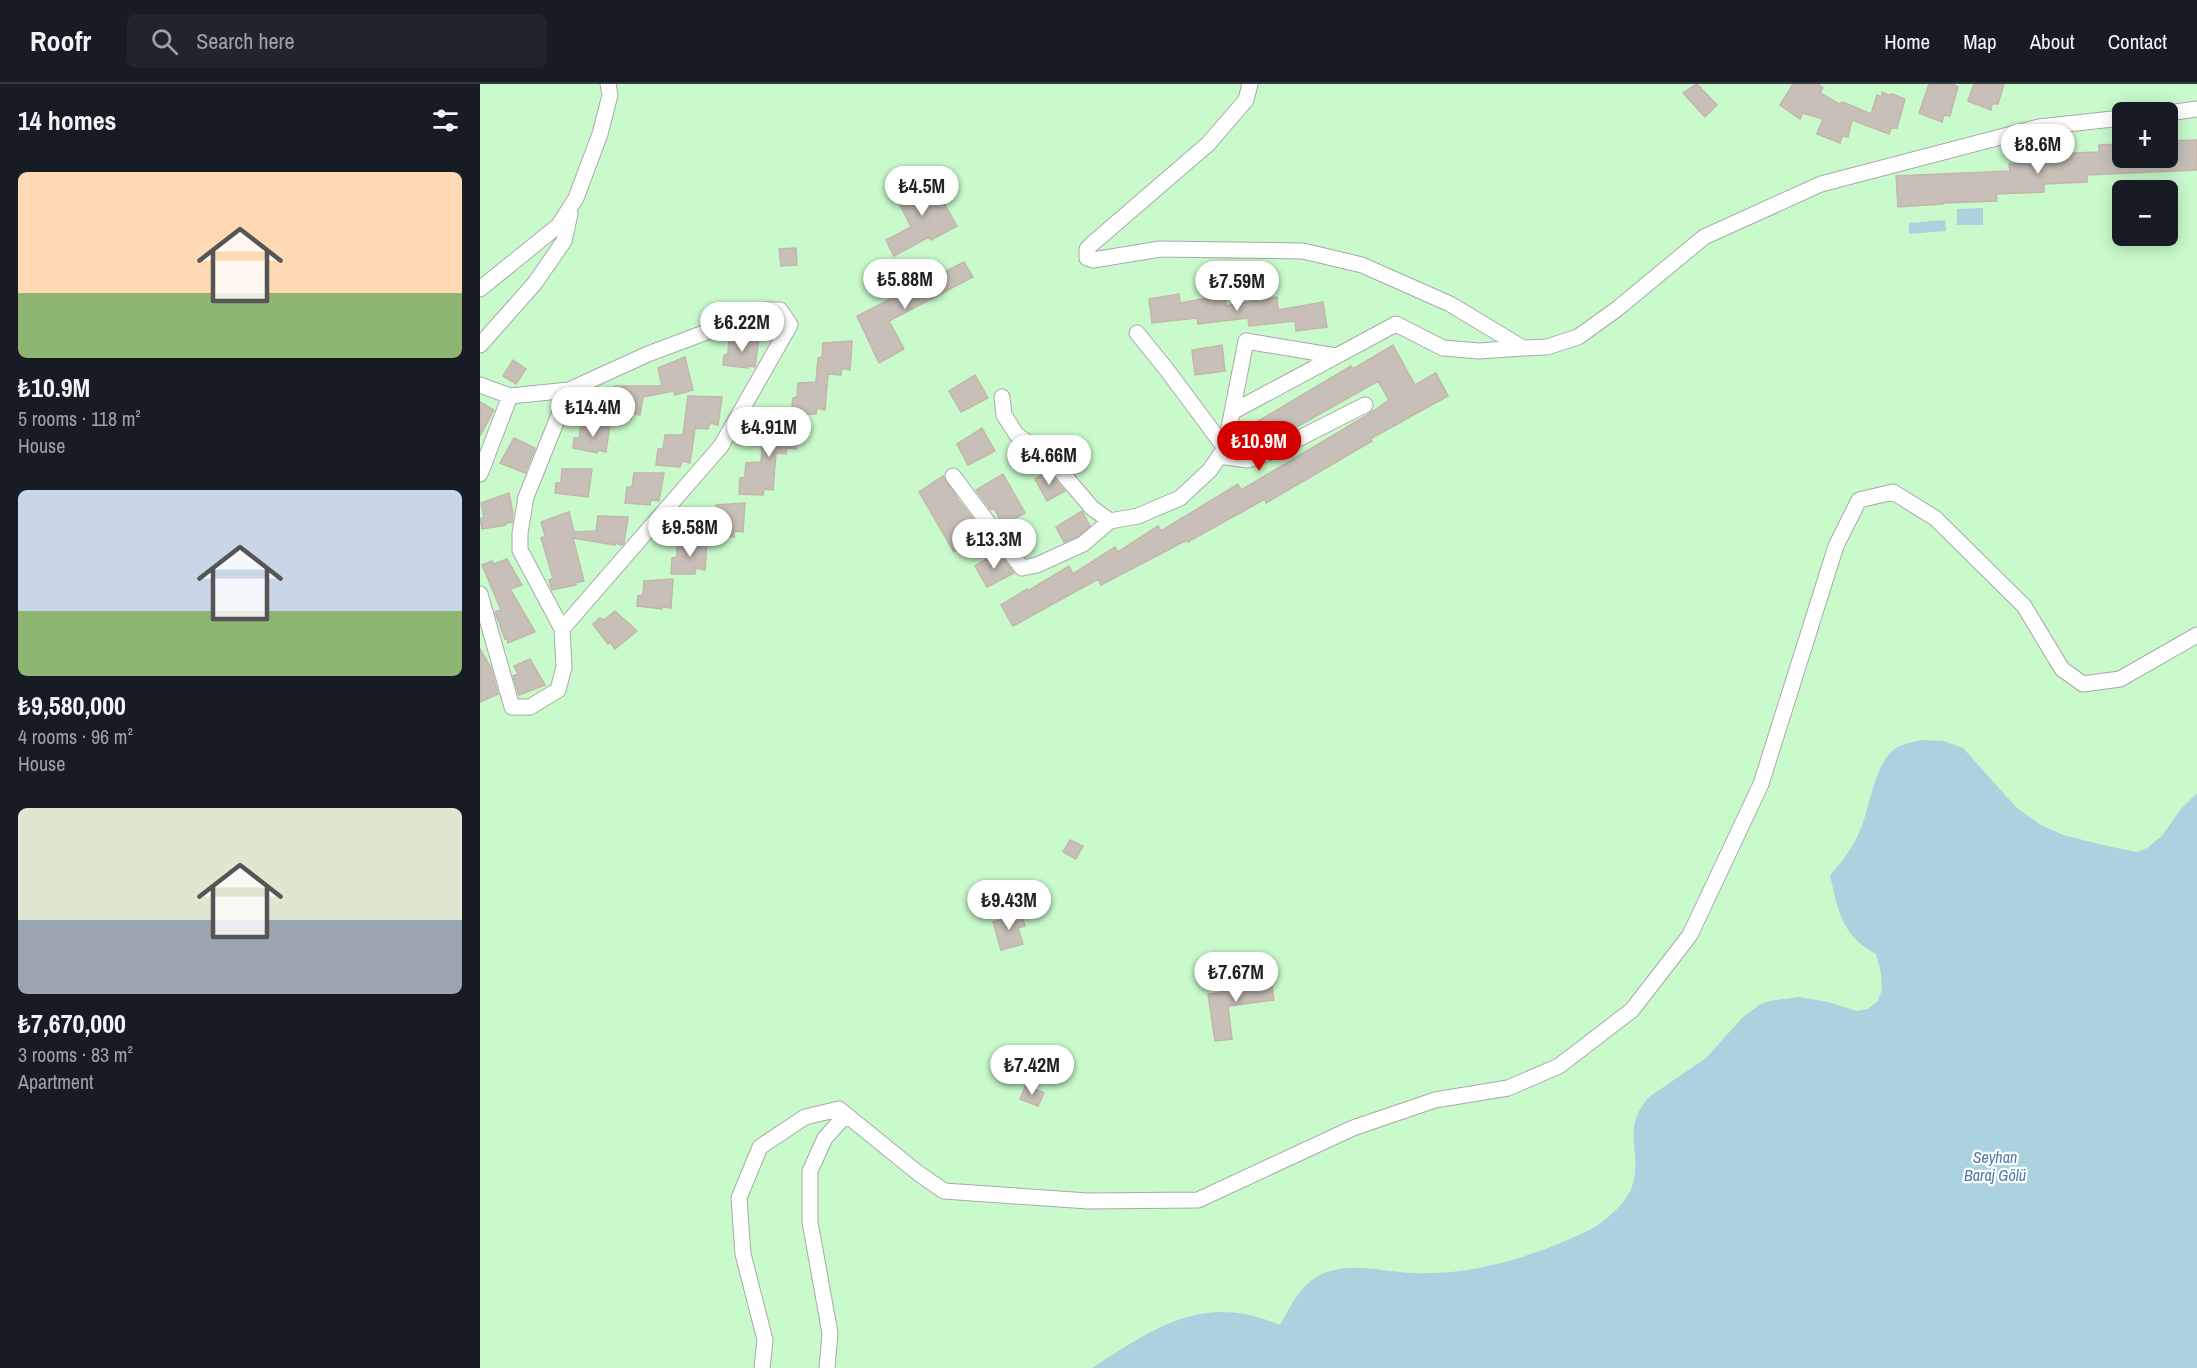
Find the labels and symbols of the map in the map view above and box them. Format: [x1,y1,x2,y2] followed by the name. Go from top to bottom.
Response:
[1996,124,2080,175] pin: ₺8.6M
[880,166,964,217] pin: ₺4.5M
[856,259,954,310] pin: ₺5.88M
[1188,261,1286,312] pin: ₺7.59M
[693,302,791,353] pin: ₺6.22M
[544,387,642,438] pin: ₺14.4M
[720,407,818,458] pin: ₺4.91M
[1210,421,1308,472] pin: ₺10.9M
[1000,435,1098,486] pin: ₺4.66M
[641,507,739,558] pin: ₺9.58M
[945,519,1043,570] pin: ₺13.3M
[960,880,1058,931] pin: ₺9.43M
[1187,952,1285,1003] pin: ₺7.67M
[983,1045,1081,1096] pin: ₺7.42M
[1964,1146,2026,1186] water label: Seyhan Baraj Gölü

